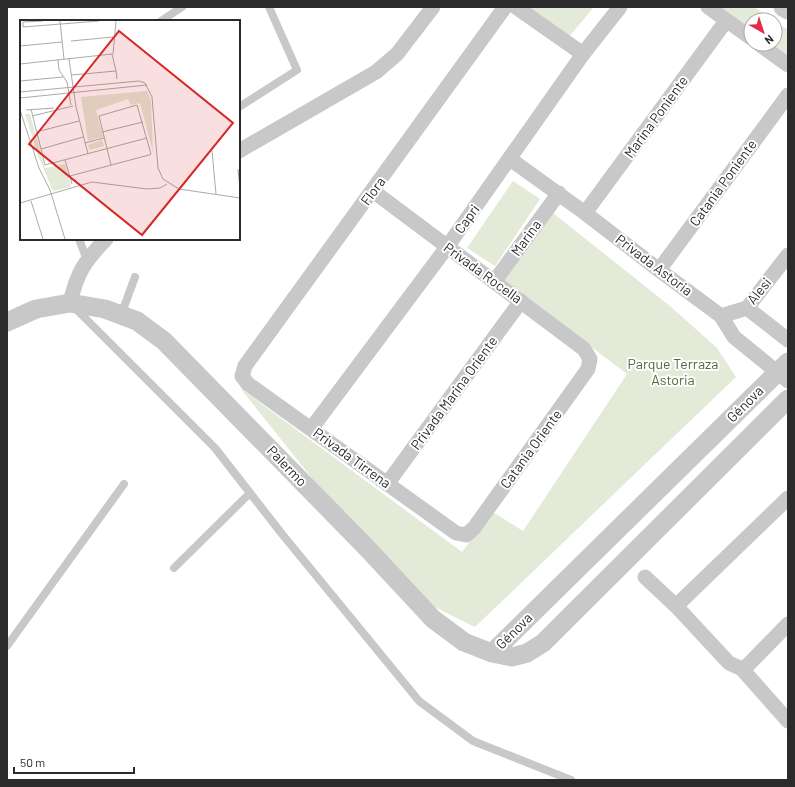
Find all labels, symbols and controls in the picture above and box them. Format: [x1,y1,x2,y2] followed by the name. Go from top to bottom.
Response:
[743,12,783,52] north arrow
[20,20,240,240] inset map
[763,33,777,48] text: N
[620,72,691,161] street label: Marina Poniente
[685,136,760,229] street label: Catania Poniente
[357,173,389,208] street label: Flora
[450,201,483,237] street label: Capri
[507,216,544,259] street label: Marina
[613,230,696,299] street label: Privada Astoria
[441,238,526,307] street label: Privada Rocella
[743,274,774,307] street label: Alesi
[407,333,501,453] street label: Privada Marina Oriente
[628,355,718,388] park label: Parque Terraza Astoria
[723,382,766,425] street label: Génova
[496,406,565,492] street label: Catania Oriente
[310,424,394,491] street label: Privada Tirrena
[264,442,311,490] street label: Palermo
[492,609,535,652] street label: Génova
[14,749,134,775] scale bar
[20,755,45,769] text: 50 m

